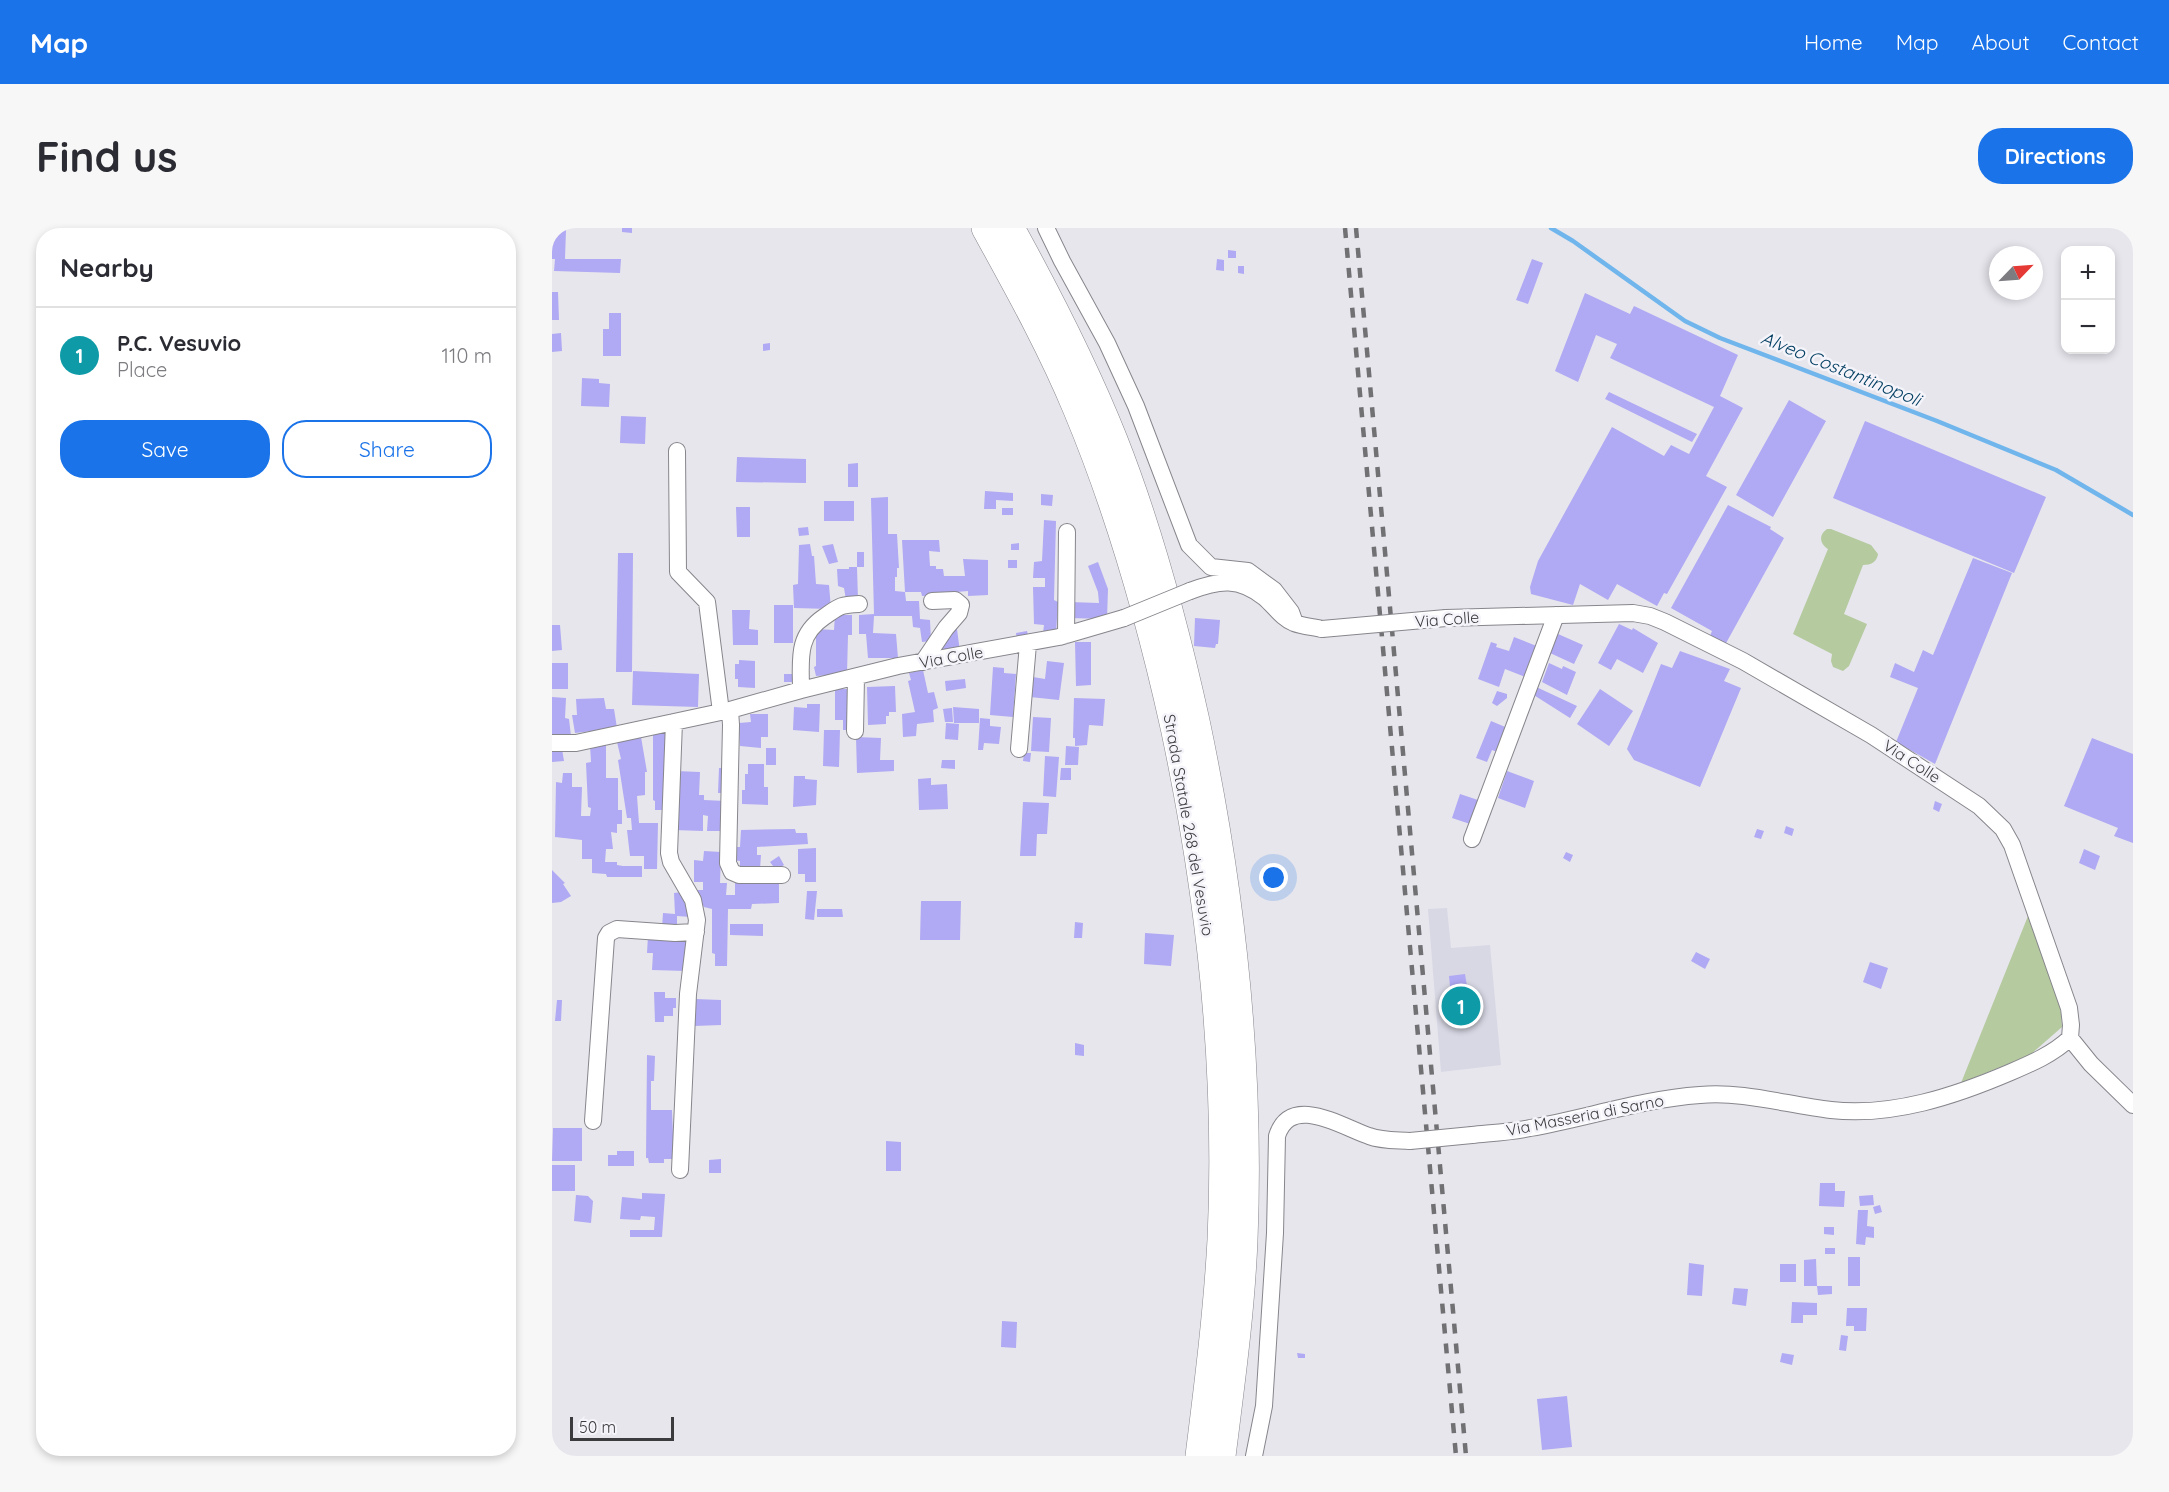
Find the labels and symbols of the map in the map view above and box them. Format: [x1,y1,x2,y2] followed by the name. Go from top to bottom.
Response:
[1989,246,2043,300] north arrow
[1758,326,1926,412] water label: Alveo Costantinopoli
[1414,607,1480,631] street label: Via Colle
[918,642,984,672] street label: Via Colle
[1160,713,1218,937] street label: Strada Statale 268 del Vesuvio
[1880,735,1944,787] street label: Via Colle
[1259,863,1288,892] your location
[1442,984,1480,1028] pin: 1
[1505,1090,1665,1140] street label: Via Masseria di Sarno
[570,1414,674,1442] scale bar

